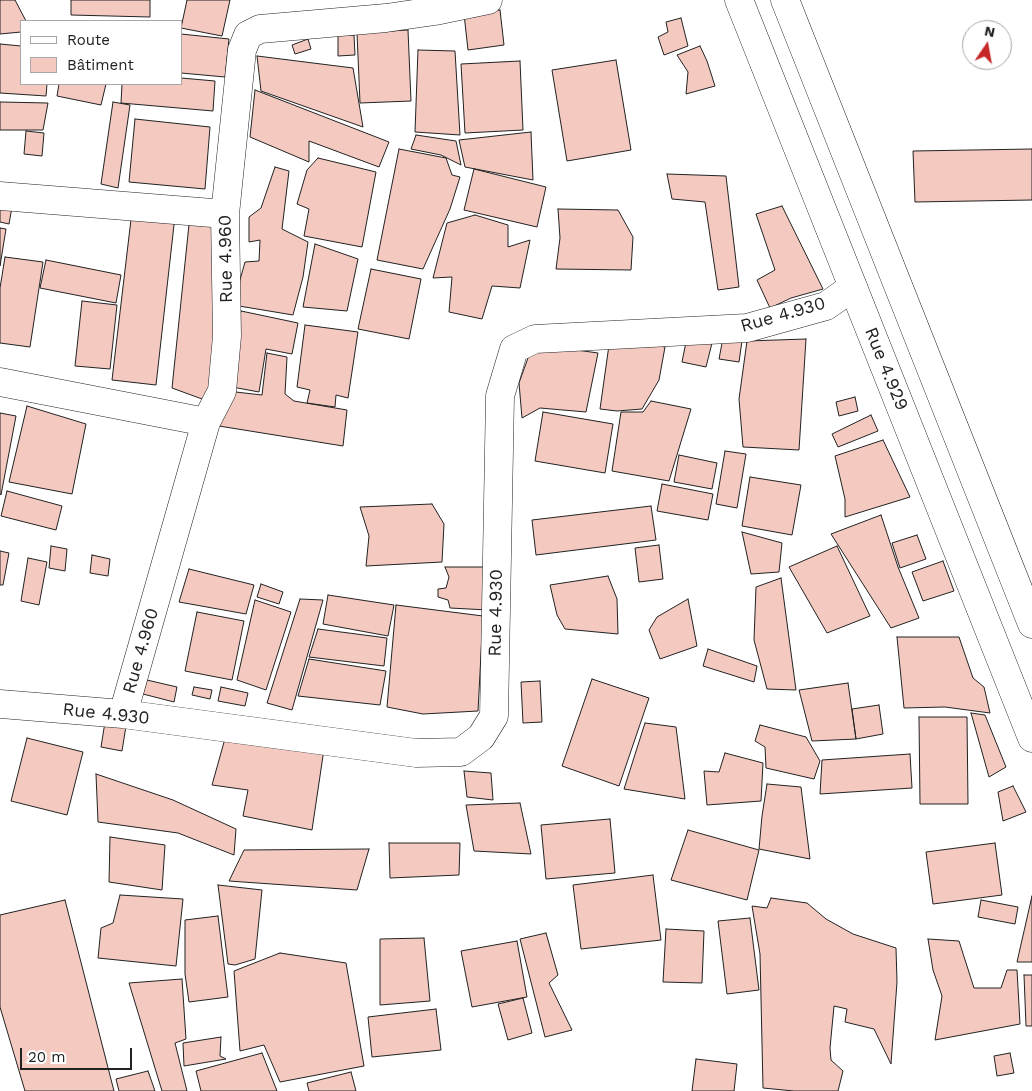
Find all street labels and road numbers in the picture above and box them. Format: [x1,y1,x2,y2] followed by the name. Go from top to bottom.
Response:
[214,215,238,303] street label: Rue 4.960
[738,293,828,337] street label: Rue 4.930
[860,324,912,414] street label: Rue 4.929
[484,569,508,657] street label: Rue 4.930
[118,606,164,696] street label: Rue 4.960
[61,699,151,729] street label: Rue 4.930

